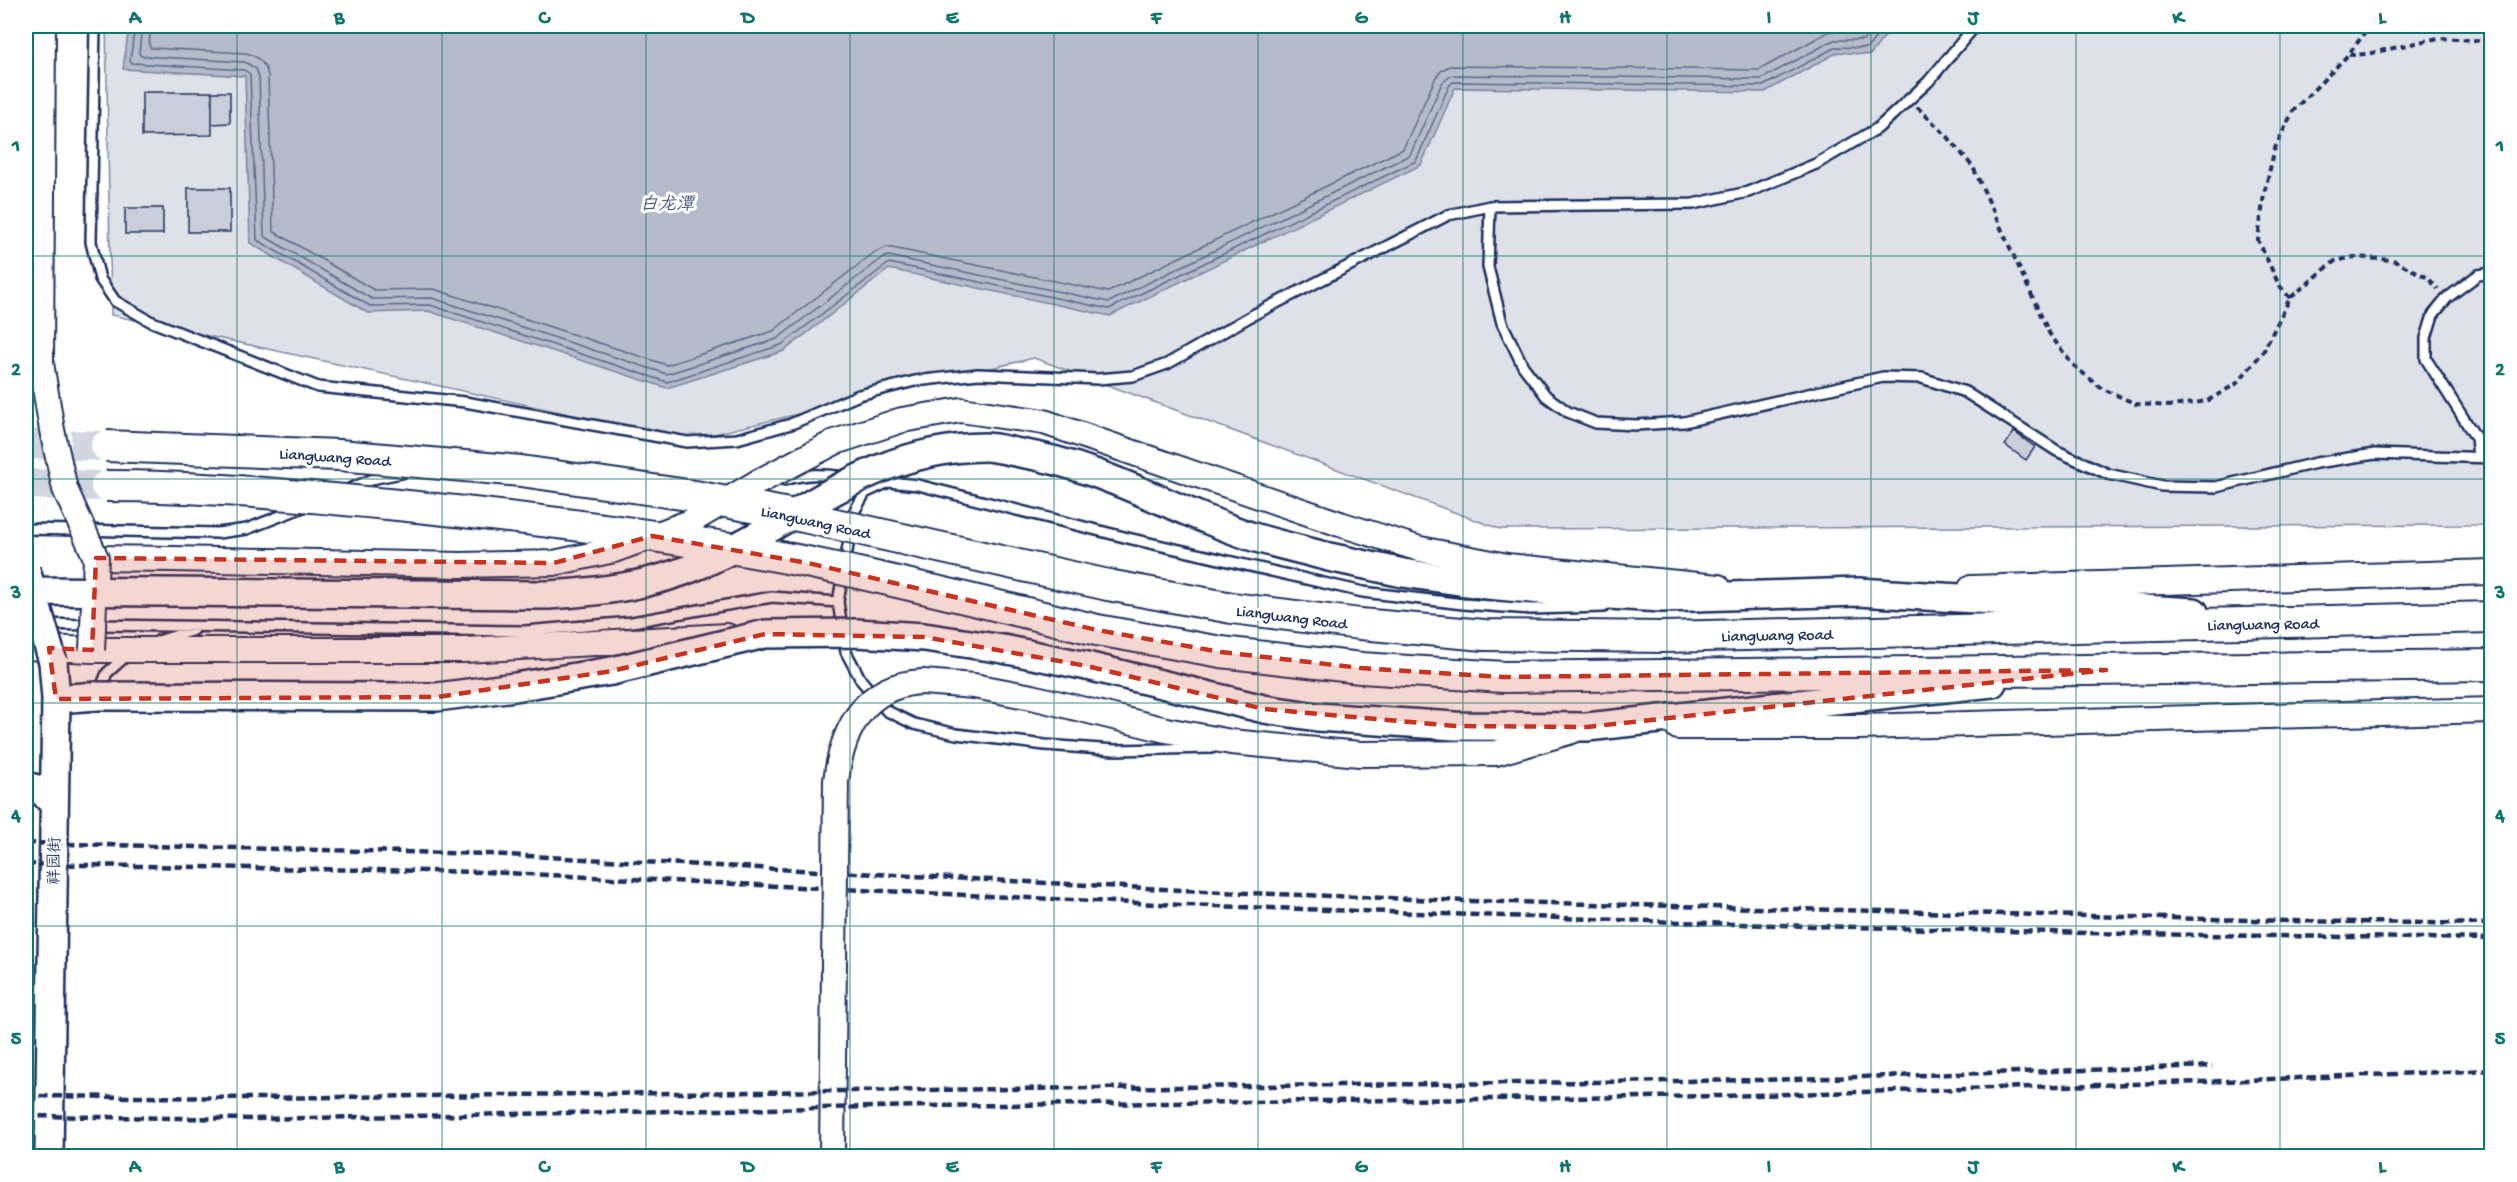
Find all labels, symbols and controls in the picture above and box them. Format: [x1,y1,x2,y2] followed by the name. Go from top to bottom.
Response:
[128,8,143,31] text: A
[333,8,345,31] text: B
[538,8,552,31] text: C
[739,8,755,31] text: D
[946,8,960,31] text: E
[1150,8,1163,31] text: F
[1355,8,1369,31] text: G
[1559,8,1571,31] text: H
[1767,8,1772,31] text: I
[1967,8,1980,31] text: J
[2171,8,2186,31] text: K
[2378,8,2387,31] text: L
[11,136,20,159] text: 1
[2495,136,2504,159] text: 1
[640,194,696,216] water label: 白龙潭
[11,360,21,383] text: 2
[2495,360,2505,383] text: 2
[278,446,393,473] street label: Liangwang Road
[759,504,873,546] street label: Liangwang Road
[10,583,21,606] text: 3
[2494,583,2505,606] text: 3
[1235,603,1350,636] street label: Liangwang Road
[2207,616,2321,637] street label: Liangwang Road
[1721,627,1835,648] street label: Liangwang Road
[10,806,21,829] text: 4
[2494,806,2505,829] text: 4
[46,837,66,885] street label: 祥园街
[11,1029,22,1052] text: 5
[2495,1029,2506,1052] text: 5
[128,1157,143,1180] text: A
[333,1157,345,1180] text: B
[538,1157,552,1180] text: C
[739,1157,755,1180] text: D
[946,1157,960,1180] text: E
[1150,1157,1163,1180] text: F
[1355,1157,1369,1180] text: G
[1559,1157,1571,1180] text: H
[1767,1157,1772,1180] text: I
[1967,1157,1980,1180] text: J
[2171,1157,2186,1180] text: K
[2378,1157,2387,1180] text: L

